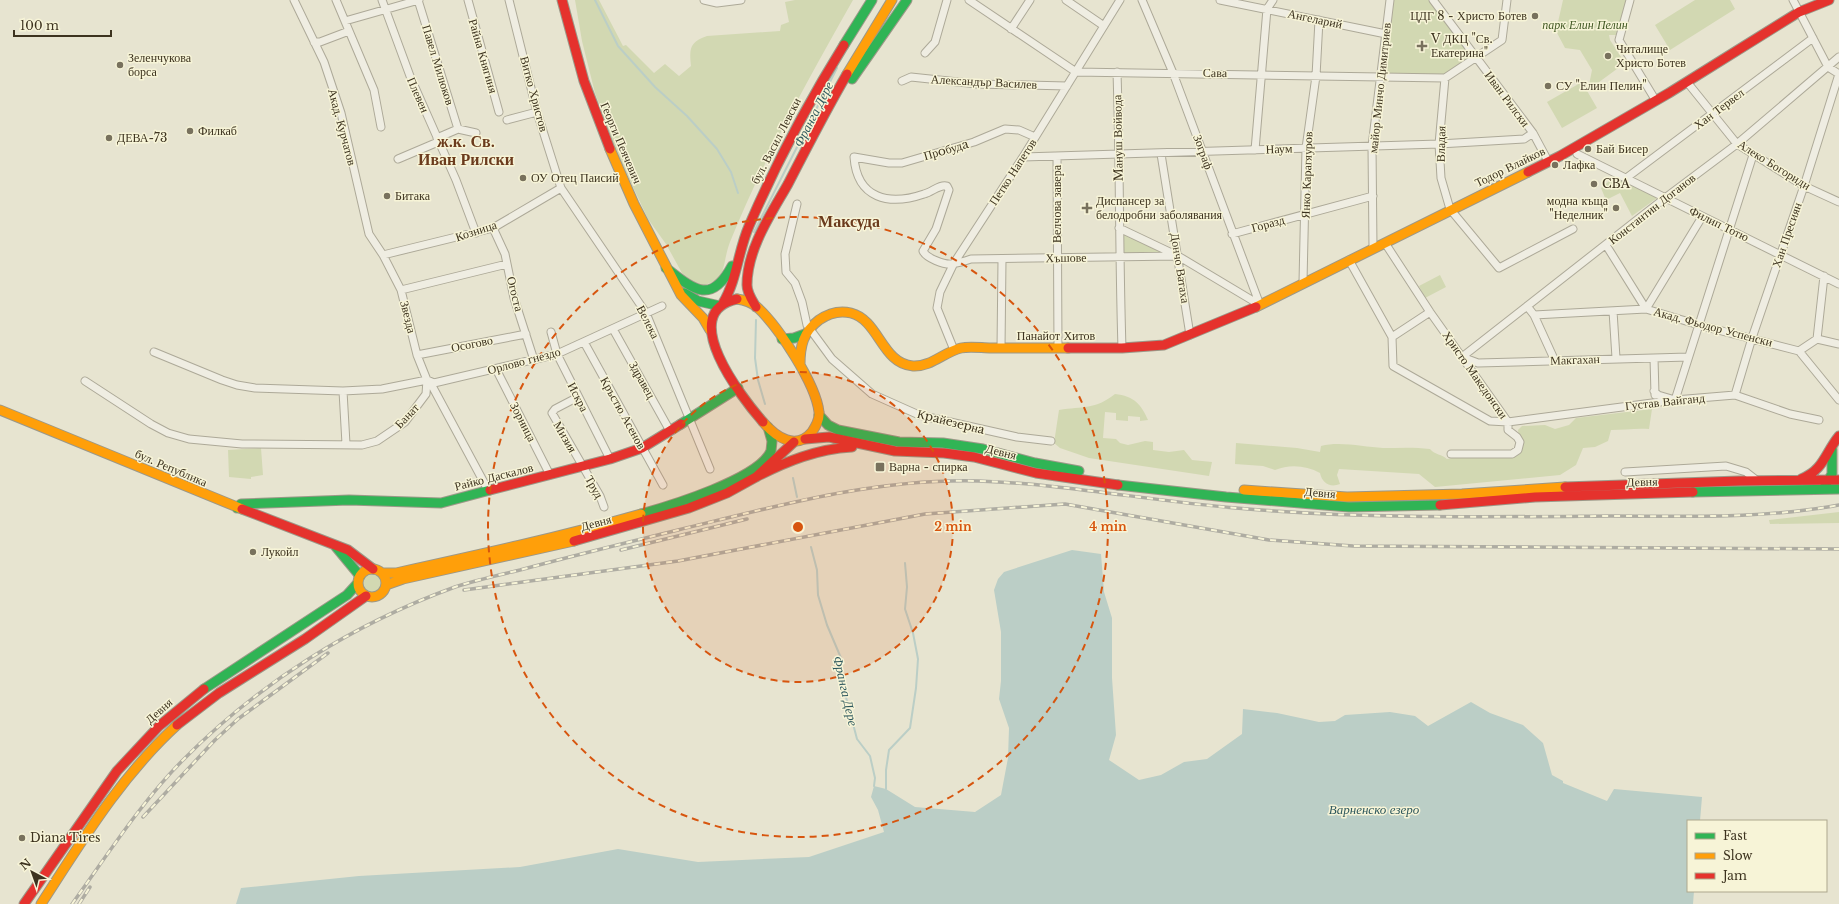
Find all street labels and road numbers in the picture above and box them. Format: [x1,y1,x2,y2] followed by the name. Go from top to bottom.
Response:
[1286,5,1344,32] street label: Ангеларий
[466,17,501,95] street label: Райна Княгиня
[1365,22,1394,154] street label: майор Минчо Димитриев
[419,23,458,107] street label: Павел Милюков
[517,54,552,134] street label: Витко Христов
[1203,65,1228,80] street label: Сава
[1482,68,1534,130] street label: Иван Рилски
[930,71,1038,92] street label: Александър Василев
[404,75,433,115] street label: Плевен
[1691,85,1747,132] street label: Хан Тервел
[325,87,360,167] street label: Акад. Курчатов
[1109,94,1126,181] street label: Mануш Войвода
[747,95,804,186] street label: бул. Васил Левски
[598,100,645,186] street label: Георги Пеячевич
[1433,125,1448,162] street label: Владая
[1297,131,1316,219] street label: Янко Карагяуров
[1190,132,1217,172] street label: Зограф
[986,135,1040,208] street label: Петко Напетов
[922,136,970,163] street label: Прoбудa
[1735,136,1814,193] street label: Алеко Богориди
[1265,141,1293,156] street label: Наум
[1472,143,1548,190] street label: Тодор Влайков
[1049,164,1064,243] street label: Велчова завера
[1605,170,1698,247] street label: Константин Доганов
[1768,200,1805,269] street label: Хан Пресиян
[1687,203,1752,244] street label: Филип Тотю
[1250,212,1286,235] street label: Горазд
[453,217,499,244] street label: Козница
[1168,232,1194,305] street label: Дончо Ватаха
[1045,250,1087,265] street label: Хъшове
[504,275,527,314] street label: Огоста
[397,299,420,335] street label: Звезда
[634,302,664,342] street label: Велека
[1652,303,1775,350] street label: Акад. Фьодор Успенски
[1017,328,1096,343] street label: Панайот Хитов
[1440,328,1512,422] street label: Христо Македонски
[450,332,494,355] street label: Осогово
[486,344,562,377] street label: Орлово гнездо
[1550,351,1601,368] street label: Макгахан
[626,358,659,402] street label: Здравец
[597,374,650,452] street label: Кръстю Асенов
[565,379,593,415] street label: Искра
[1624,390,1706,413] street label: Густав Вайганд
[391,399,422,431] street label: Банат
[507,399,540,445] street label: Зорница
[916,406,987,437] street label: Кpaйeзepнa
[550,418,581,456] street label: Мизия
[984,440,1019,463] street label: Девня
[133,446,210,490] street label: бул. Република
[453,459,535,494] street label: Райко Даскалов
[582,473,607,501] street label: Труд
[1626,473,1658,490] street label: Девня
[1304,484,1337,501] street label: Девня
[579,511,613,534] street label: Девня
[142,694,176,727] street label: Девня

